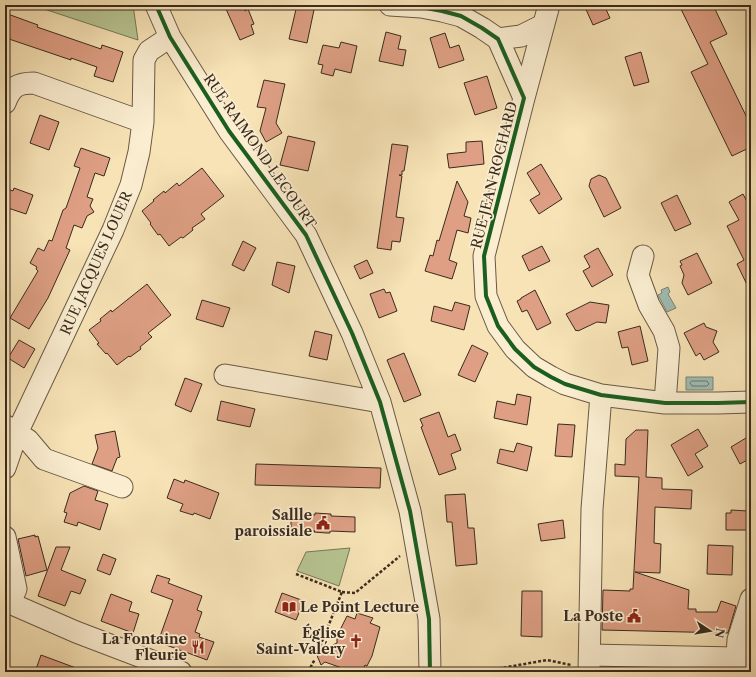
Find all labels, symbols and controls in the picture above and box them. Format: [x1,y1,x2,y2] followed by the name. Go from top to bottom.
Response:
[200,70,321,232] street label: RUE RAIMOND LECOURT
[467,99,521,251] street label: RUE JEAN ROCHARD
[56,188,136,338] street label: RUE JACQUES LOUER
[235,506,312,540] place label: Sallle paroissiale
[315,515,331,531] public building icon: Sallle paroissiale
[300,598,419,616] place label: Le Point Lecture
[281,599,297,615] library icon: Le Point Lecture
[563,607,623,625] place label: La Poste
[626,608,642,624] public building icon: La Poste
[690,611,730,651] north arrow
[256,623,345,658] place label: Église Saint-Valéry
[712,627,728,640] text: N
[102,630,187,664] place label: La Fontaine Fleurie
[348,633,364,649] church icon: Église Saint-Valéry
[190,639,206,655] restaurant icon: La Fontaine Fleurie

